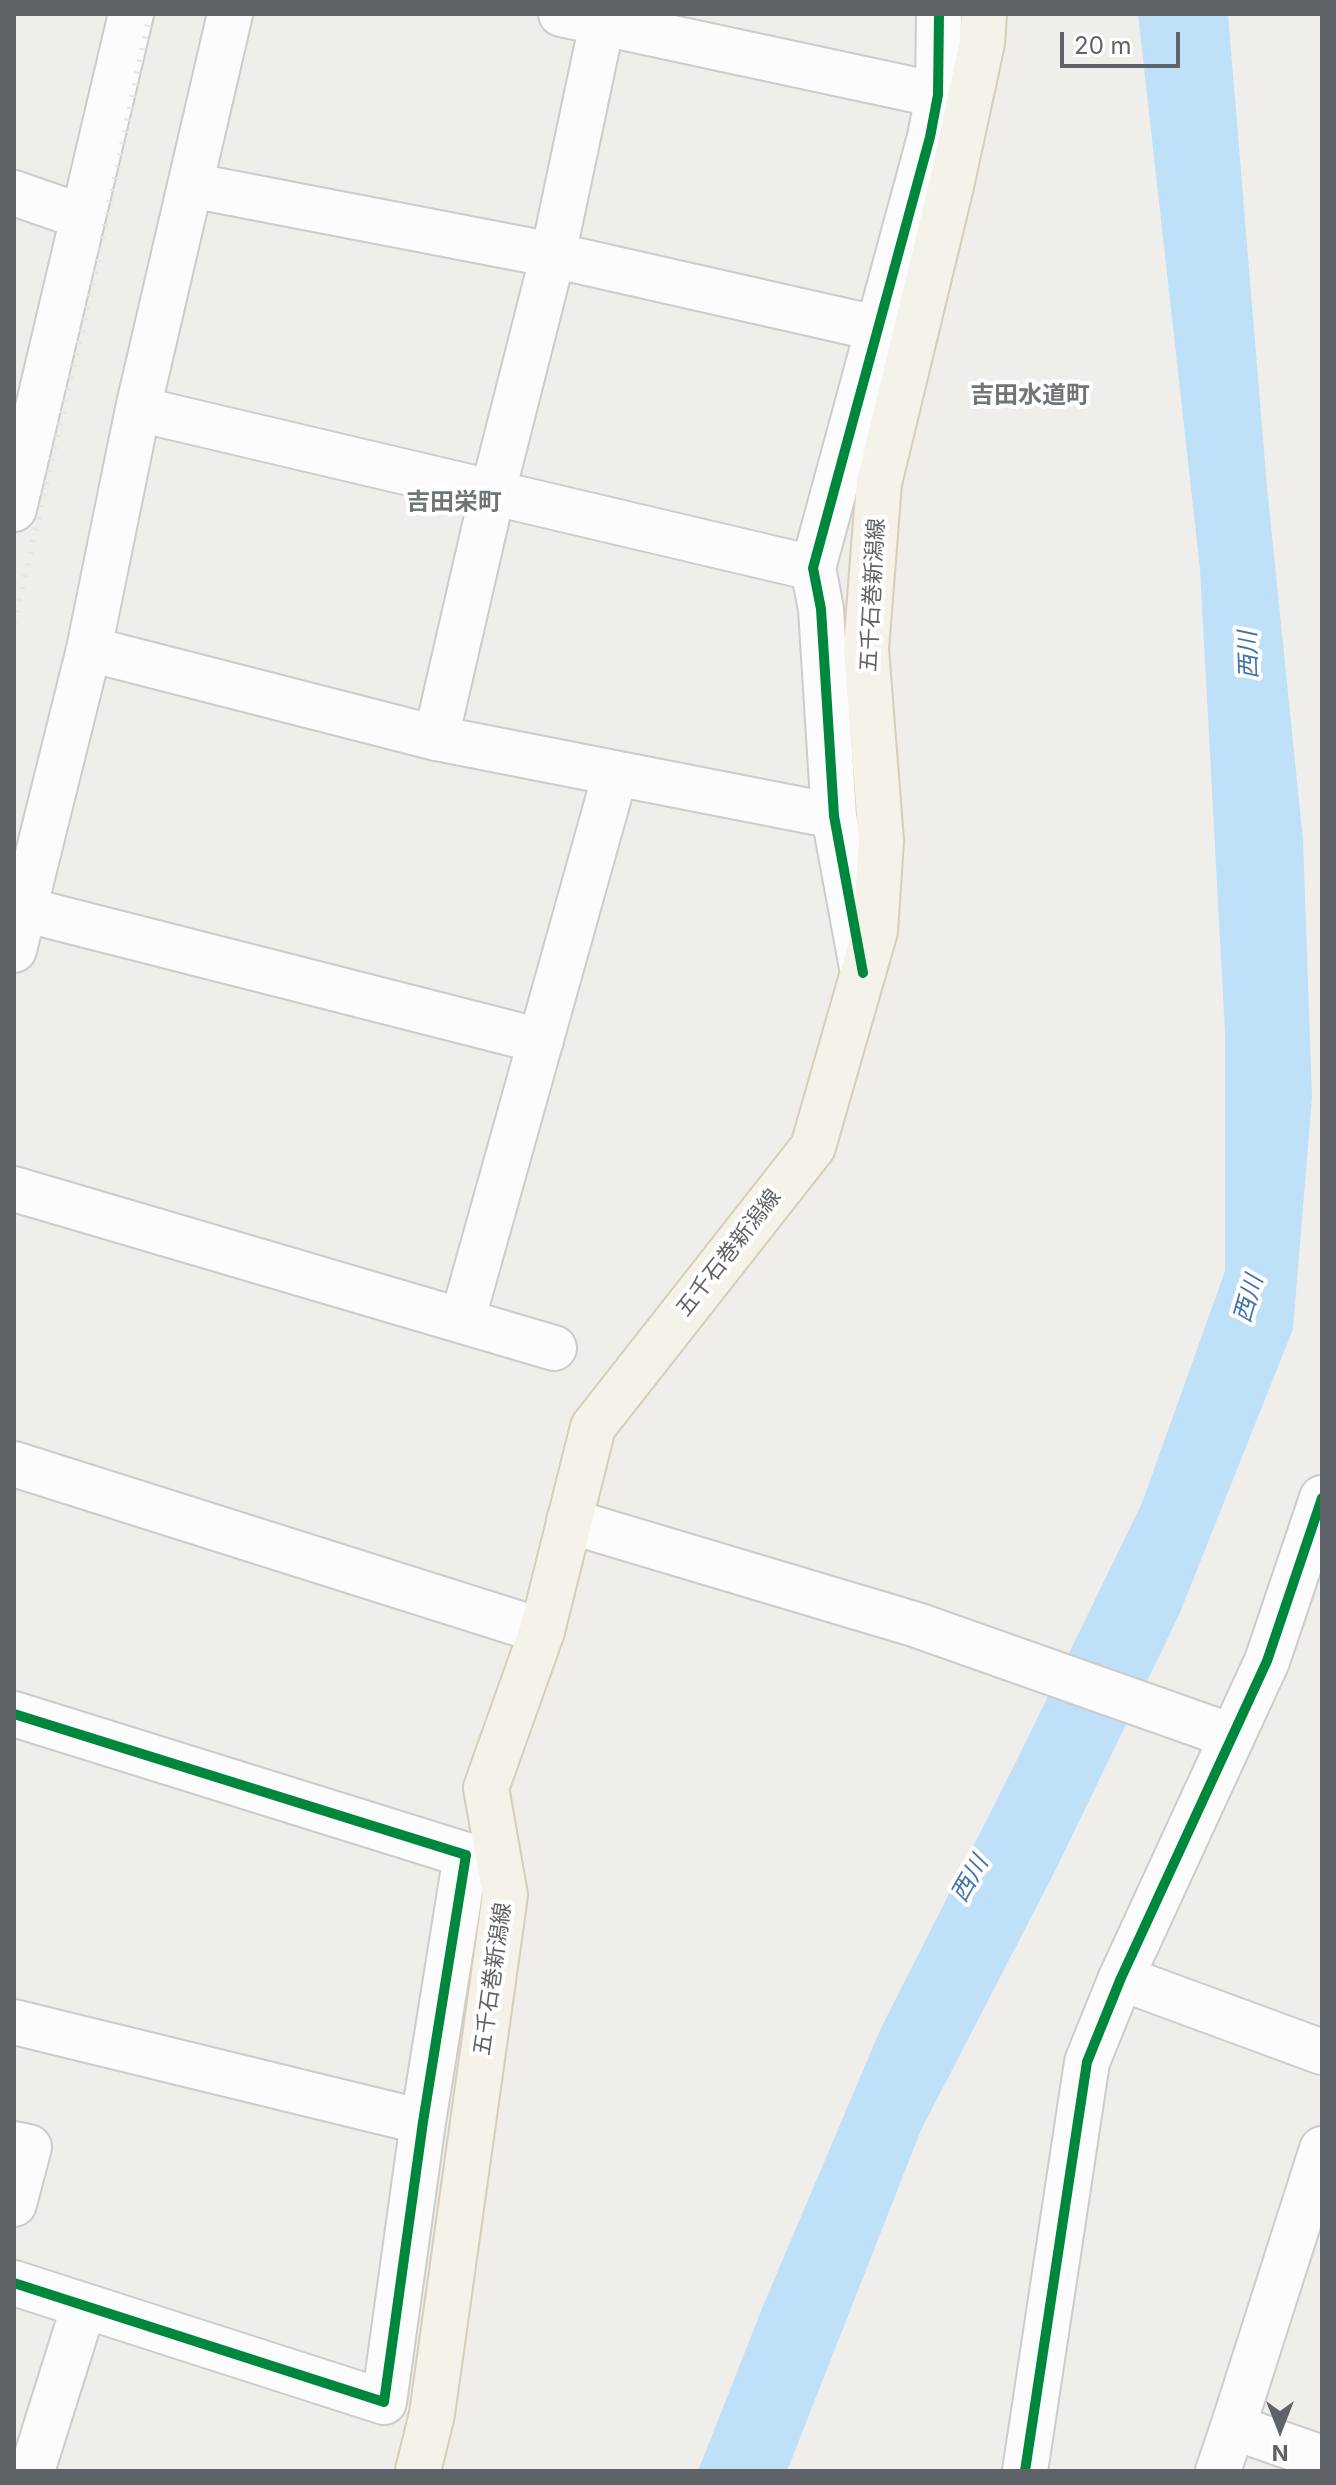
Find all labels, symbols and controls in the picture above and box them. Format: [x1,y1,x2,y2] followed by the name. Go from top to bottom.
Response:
[1064,16,1184,66] scale bar
[1074,31,1132,60] text: 20 m
[970,382,1090,410] district label: 吉田水道町
[406,489,502,517] district label: 吉田栄町
[856,517,890,673] street label: 五千石巻新潟線
[1234,631,1264,679] water label: 西川
[671,1184,787,1322] street label: 五千石巻新潟線
[1229,1272,1269,1326] water label: 西川
[946,1851,994,1907] water label: 西川
[469,1901,517,2057] street label: 五千石巻新潟線
[1240,2389,1320,2469] north arrow
[1272,2440,1288,2466] text: N

